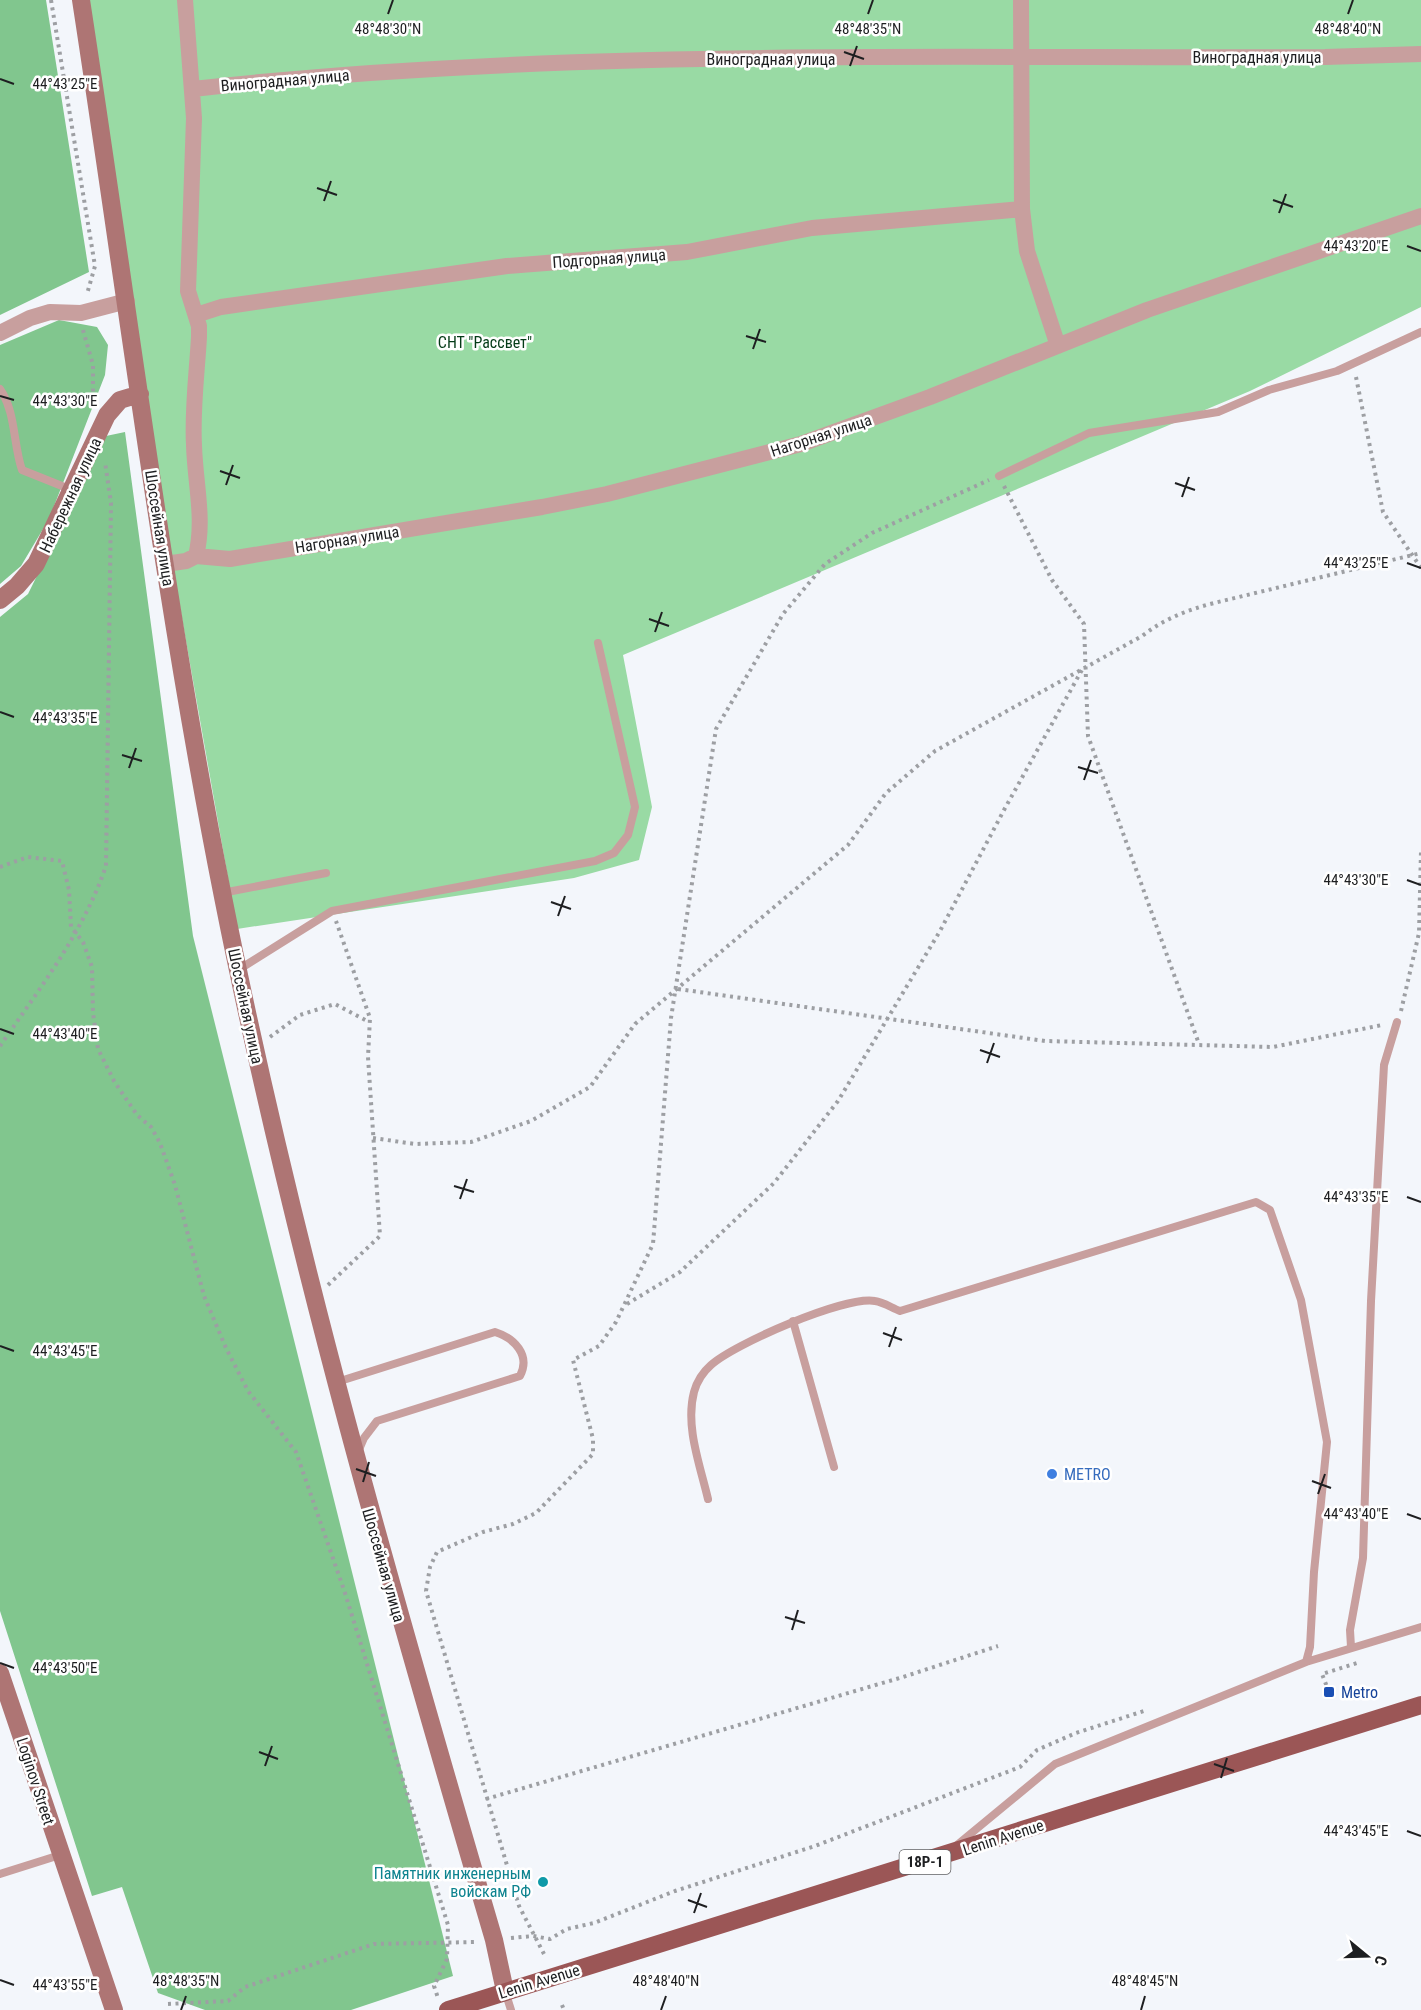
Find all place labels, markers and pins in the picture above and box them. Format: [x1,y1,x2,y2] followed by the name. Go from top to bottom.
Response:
[1064,1465,1111,1484] place label: METRO
[1045,1467,1059,1481] marker: METRO
[1341,1683,1378,1702] place label: Metro
[1322,1685,1336,1699] marker: Metro
[374,1864,531,1901] place label: Памятник инженерным войскам РФ
[536,1875,550,1889] marker: Памятник инженерным войскам РФ

